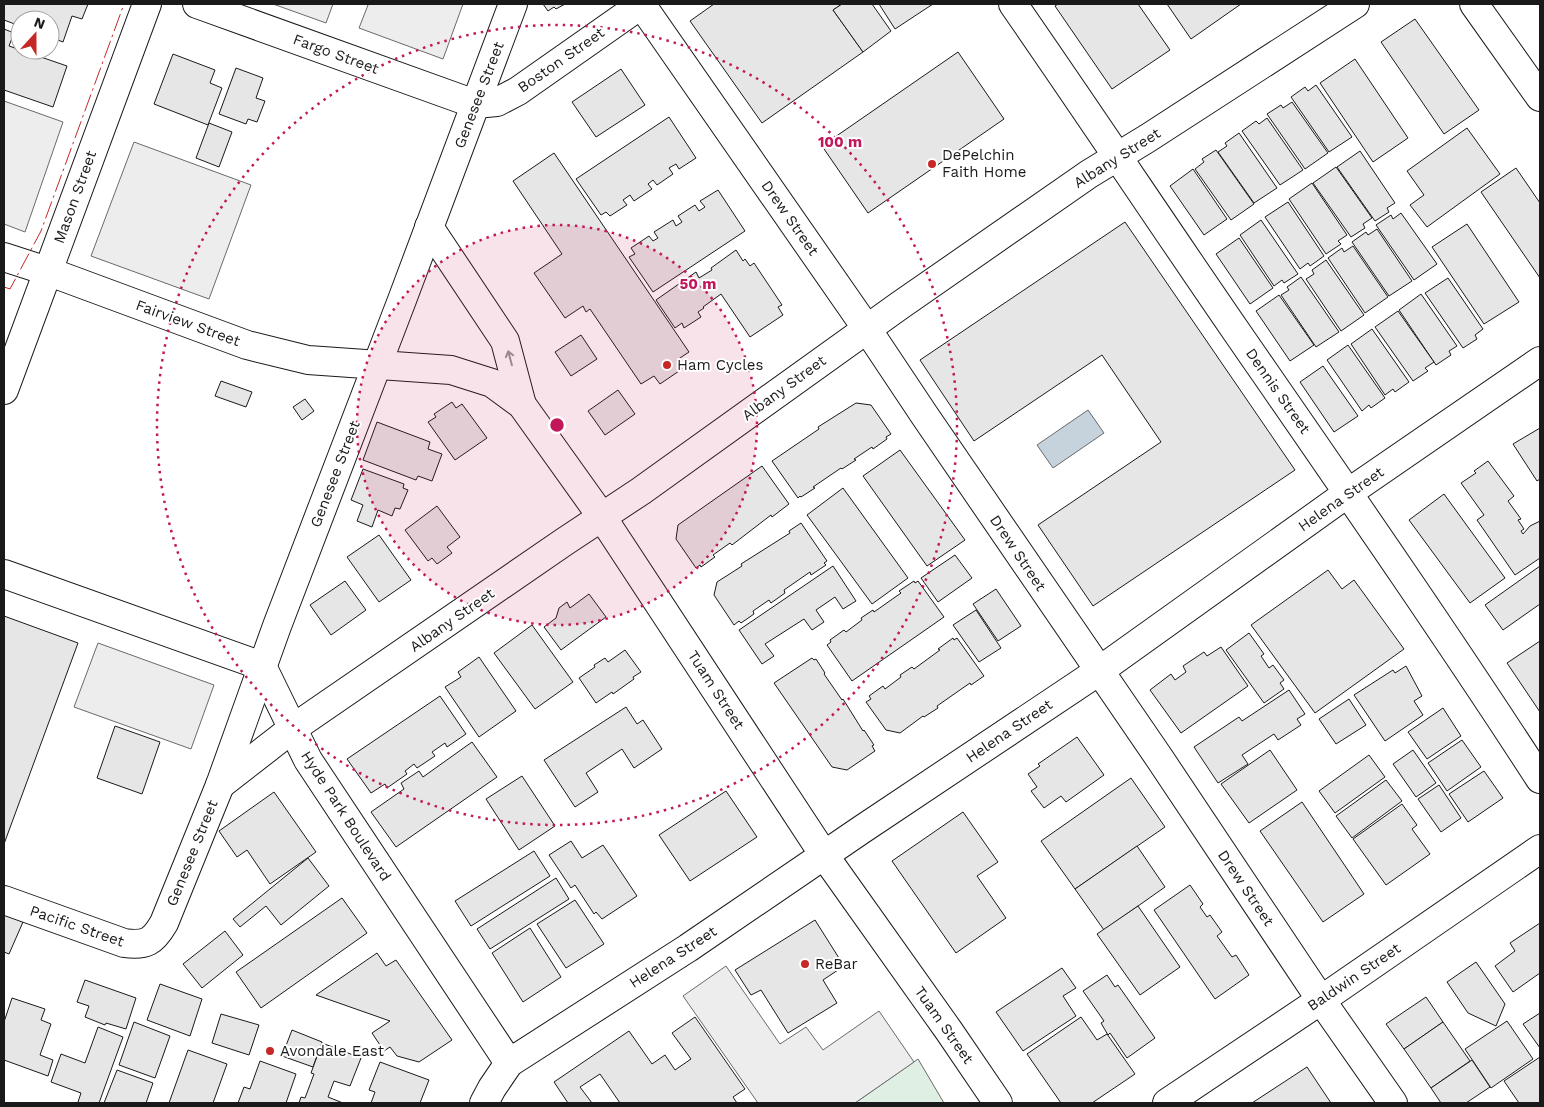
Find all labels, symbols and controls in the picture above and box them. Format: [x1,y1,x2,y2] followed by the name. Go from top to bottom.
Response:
[10,10,60,60] north arrow
[32,14,47,32] text: N
[514,23,608,96] street label: Boston Street
[291,30,382,78] street label: Fargo Street
[450,38,508,151] street label: Genesee Street
[1070,124,1164,192] street label: Albany Street
[818,133,862,151] text: 100 m
[942,146,1026,181] place label: DePelchin Faith Home
[50,147,100,246] street label: Mason Street
[926,158,938,170] marker: DePelchin Faith Home
[758,177,823,260] street label: Drew Street
[680,275,716,293] text: 50 m
[133,296,243,350] street label: Fairview Street
[1242,345,1315,438] street label: Dennis Street
[504,350,514,366] one-way arrow
[739,351,830,424] street label: Albany Street
[677,356,763,374] place label: Ham Cycles
[661,359,673,371] marker: Ham Cycles
[548,416,566,434] centre of rings
[306,417,364,530] street label: Genesee Street
[1295,462,1388,535] street label: Helena Street
[986,512,1050,595] street label: Drew Street
[406,584,498,656] street label: Albany Street
[684,647,749,733] street label: Tuam Street
[962,695,1056,767] street label: Helena Street
[297,748,395,884] street label: Hyde Park Boulevard
[163,797,222,909] street label: Genesee Street
[1214,847,1278,930] street label: Drew Street
[27,901,127,951] street label: Pacific Street
[626,922,721,992] street label: Helena Street
[1304,939,1405,1015] street label: Baldwin Street
[815,955,858,973] place label: ReBar
[799,958,811,970] marker: ReBar
[911,983,978,1068] street label: Tuam Street
[280,1042,385,1060] place label: Avondale East
[264,1045,276,1057] marker: Avondale East

